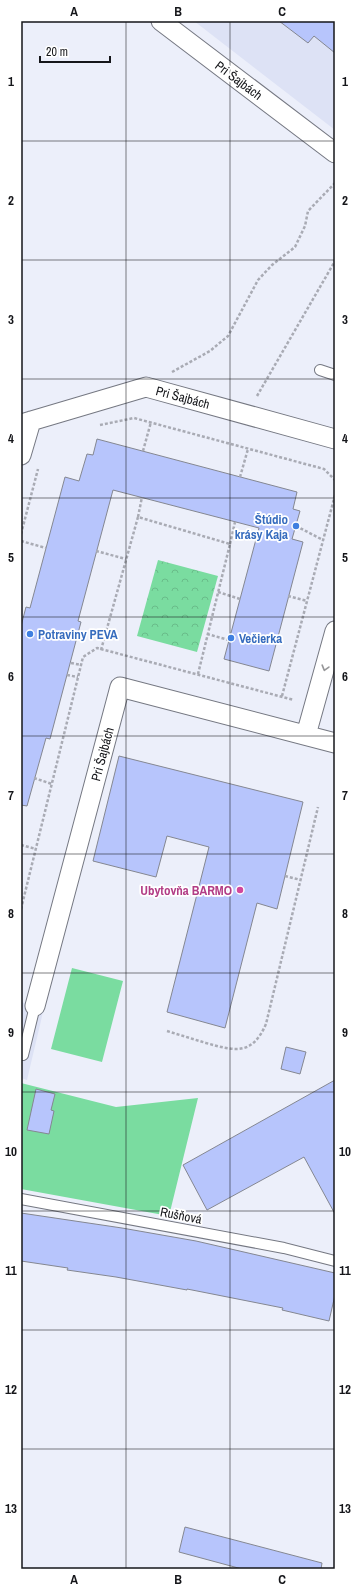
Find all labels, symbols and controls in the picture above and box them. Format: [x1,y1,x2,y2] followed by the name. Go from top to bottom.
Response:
[70,3,78,20] text: A
[174,3,182,20] text: B
[278,3,286,20] text: C
[40,38,110,64] scale bar
[46,44,68,60] text: 20 m
[212,57,266,104] street label: Pri Šajbách
[8,73,14,90] text: 1
[342,73,348,90] text: 1
[8,192,14,209] text: 2
[342,192,348,209] text: 2
[8,311,14,328] text: 3
[342,311,348,328] text: 3
[154,382,212,413] street label: Pri Šajbách
[8,430,14,447] text: 4
[342,430,348,447] text: 4
[235,511,288,543] place label: Štúdio krásy Kaja
[291,521,301,531] marker: Štúdio krásy Kaja
[8,549,14,566] text: 5
[342,549,348,566] text: 5
[38,626,118,643] place label: Potraviny PEVA
[25,629,35,639] marker: Potraviny PEVA
[239,630,282,647] place label: Večierka
[226,633,236,643] marker: Večierka
[321,665,329,672] one-way arrow
[8,668,14,685] text: 6
[342,668,348,685] text: 6
[87,725,118,783] street label: Pri Šajbách
[8,787,14,804] text: 7
[342,787,348,804] text: 7
[140,882,232,899] place label: Ubytovňa BARMO
[235,885,245,895] marker: Ubytovňa BARMO
[8,905,14,922] text: 8
[342,905,348,922] text: 8
[8,1024,14,1041] text: 9
[342,1024,348,1041] text: 9
[5,1143,17,1160] text: 10
[339,1143,351,1160] text: 10
[159,1203,203,1228] street label: Rušňová
[5,1262,17,1279] text: 11
[339,1262,351,1279] text: 11
[5,1381,17,1398] text: 12
[339,1381,351,1398] text: 12
[5,1500,17,1517] text: 13
[339,1500,351,1517] text: 13
[70,1571,78,1588] text: A
[174,1571,182,1588] text: B
[278,1571,286,1588] text: C

